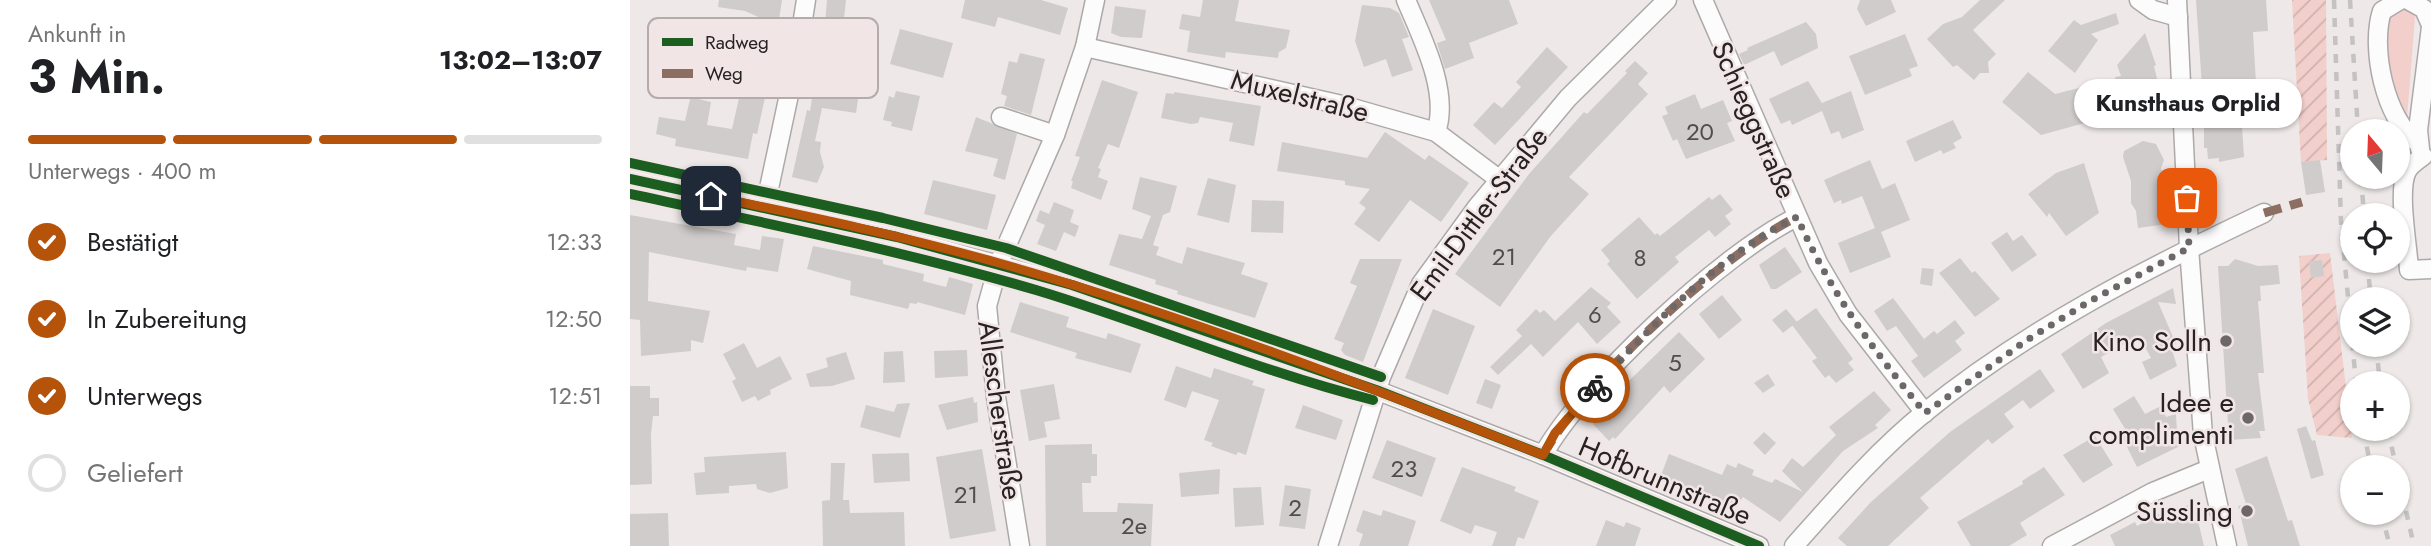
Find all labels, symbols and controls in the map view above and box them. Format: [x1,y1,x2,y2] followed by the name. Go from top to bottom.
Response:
[28,17,126,51] text: Ankunft in
[648,18,878,98] legend
[705,29,769,56] text: Radweg
[1701,35,1807,205] street label: Schieggstraße
[439,41,602,79] text: 13:02–13:07
[28,44,165,110] text: 3 Min.
[1227,59,1373,133] street label: Muxelstraße
[705,60,743,87] text: Weg
[2073,79,2301,128] callout: Kunsthaus Orplid
[2095,86,2281,120] text: Kunsthaus Orplid
[1686,114,1714,149] house number: 20
[1400,118,1558,310] street label: Emil-Dittler-Straße
[2340,119,2410,189] north arrow
[2340,119,2410,525] map controls
[28,154,217,188] text: Unterwegs · 400 m
[681,166,741,226] pin
[2157,168,2217,228] pin
[692,177,730,215] icon: home
[2168,179,2206,217] icon: bag
[2340,203,2410,273] button: locate
[28,223,66,261] icon: check
[87,223,178,261] text: Bestätigt
[547,225,602,259] text: 12:33
[1492,239,1516,274] house number: 21
[1633,240,1647,275] house number: 8
[2340,287,2410,357] button: layers
[1588,297,1602,332] house number: 6
[28,300,66,338] icon: check
[87,300,247,338] text: In Zubereitung
[545,302,602,336] text: 12:50
[967,318,1033,502] street label: Allescherstraße
[2092,321,2212,362] place label: Kino Solln
[2218,333,2234,349] marker: Kino Solln
[1668,345,1682,380] house number: 5
[1560,353,1630,423] courier
[1576,369,1614,407] icon: bike
[2340,371,2410,441] button: +
[28,377,66,415] icon: check
[87,377,202,415] text: Unterwegs
[548,379,602,413] text: 12:51
[2089,382,2234,455] place label: Idee e complimenti
[2240,410,2256,426] marker: Idee e complimenti
[1572,426,1758,536] street label: Hofbrunnstraße
[1391,451,1417,486] house number: 23
[87,454,183,492] text: Geliefert
[2340,455,2410,525] button: −
[954,477,978,512] house number: 21
[1288,490,1302,525] house number: 2
[2136,491,2233,532] place label: Süssling
[2239,503,2255,519] marker: Süssling
[1121,508,1147,543] house number: 2e

